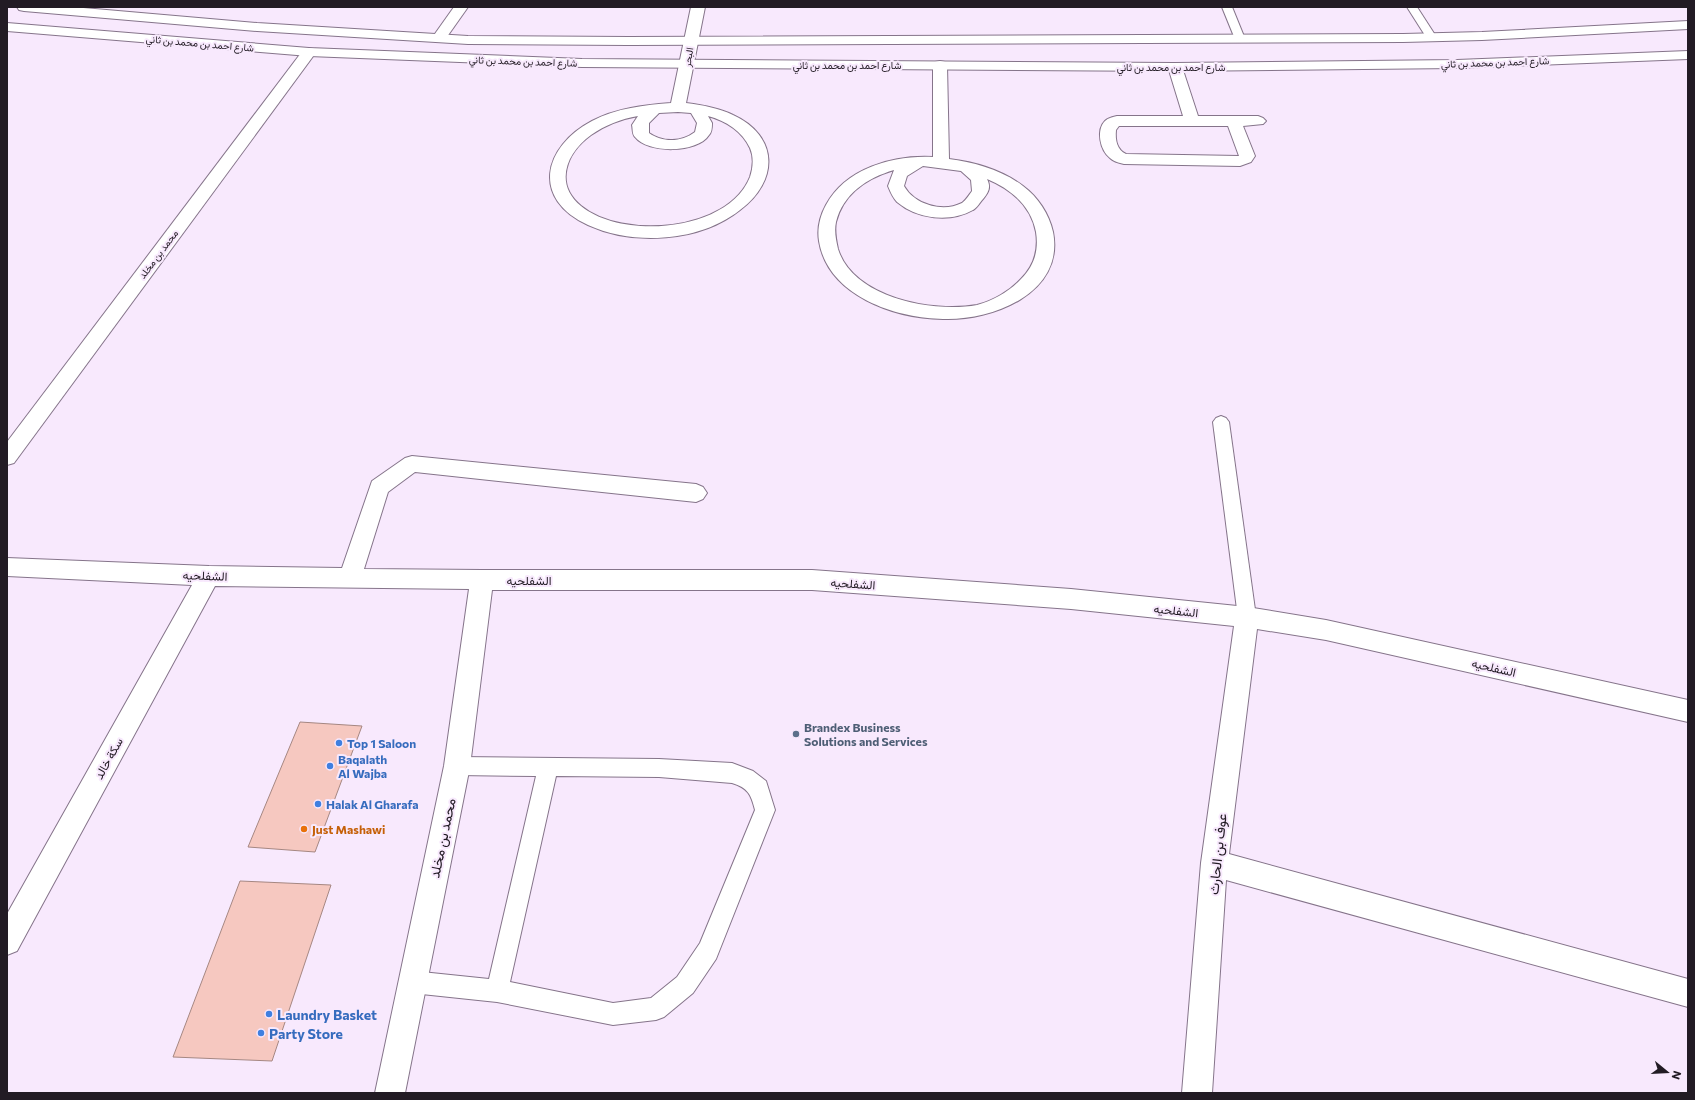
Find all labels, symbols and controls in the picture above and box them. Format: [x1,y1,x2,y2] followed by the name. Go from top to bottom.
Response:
[145,32,255,57] street label: شارع احمد بن محمد بن ثاني
[680,47,696,69] street label: البحر
[468,53,578,72] street label: شارع احمد بن محمد بن ثاني
[1441,54,1550,73] street label: شارع احمد بن محمد بن ثاني
[793,59,901,74] street label: شارع احمد بن محمد بن ثاني
[1117,61,1225,76] street label: شارع احمد بن محمد بن ثاني
[136,227,181,281] street label: محمد بن مخلد
[182,567,228,584] street label: الشفلحيه
[507,573,551,588] street label: الشفلحيه
[830,574,876,593] street label: الشفلحيه
[1153,601,1199,620] street label: الشفلحيه
[1470,655,1517,680] street label: الشفلحيه
[804,720,928,748] place label: Brandex Business Solutions and Services
[791,729,801,739] marker: Brandex Business Solutions and Services
[91,735,125,781] street label: سكة خالد
[347,736,416,750] place label: Top 1 Saloon
[334,738,344,748] marker: Top 1 Saloon
[338,752,387,780] place label: Baqalath Al Wajba
[325,761,335,771] marker: Baqalath Al Wajba
[326,797,419,811] place label: Halak Al Gharafa
[425,797,460,880] street label: محمد بن مخلد
[313,799,323,809] marker: Halak Al Gharafa
[1204,812,1231,896] street label: عوف بن الحارث
[312,822,385,837] place label: Just Mashawi
[299,824,309,834] marker: Just Mashawi
[277,1006,377,1023] place label: Laundry Basket
[264,1009,274,1019] marker: Laundry Basket
[269,1025,343,1042] place label: Party Store
[256,1028,266,1038] marker: Party Store
[1647,1052,1687,1092] north arrow
[1670,1069,1684,1081] text: N

